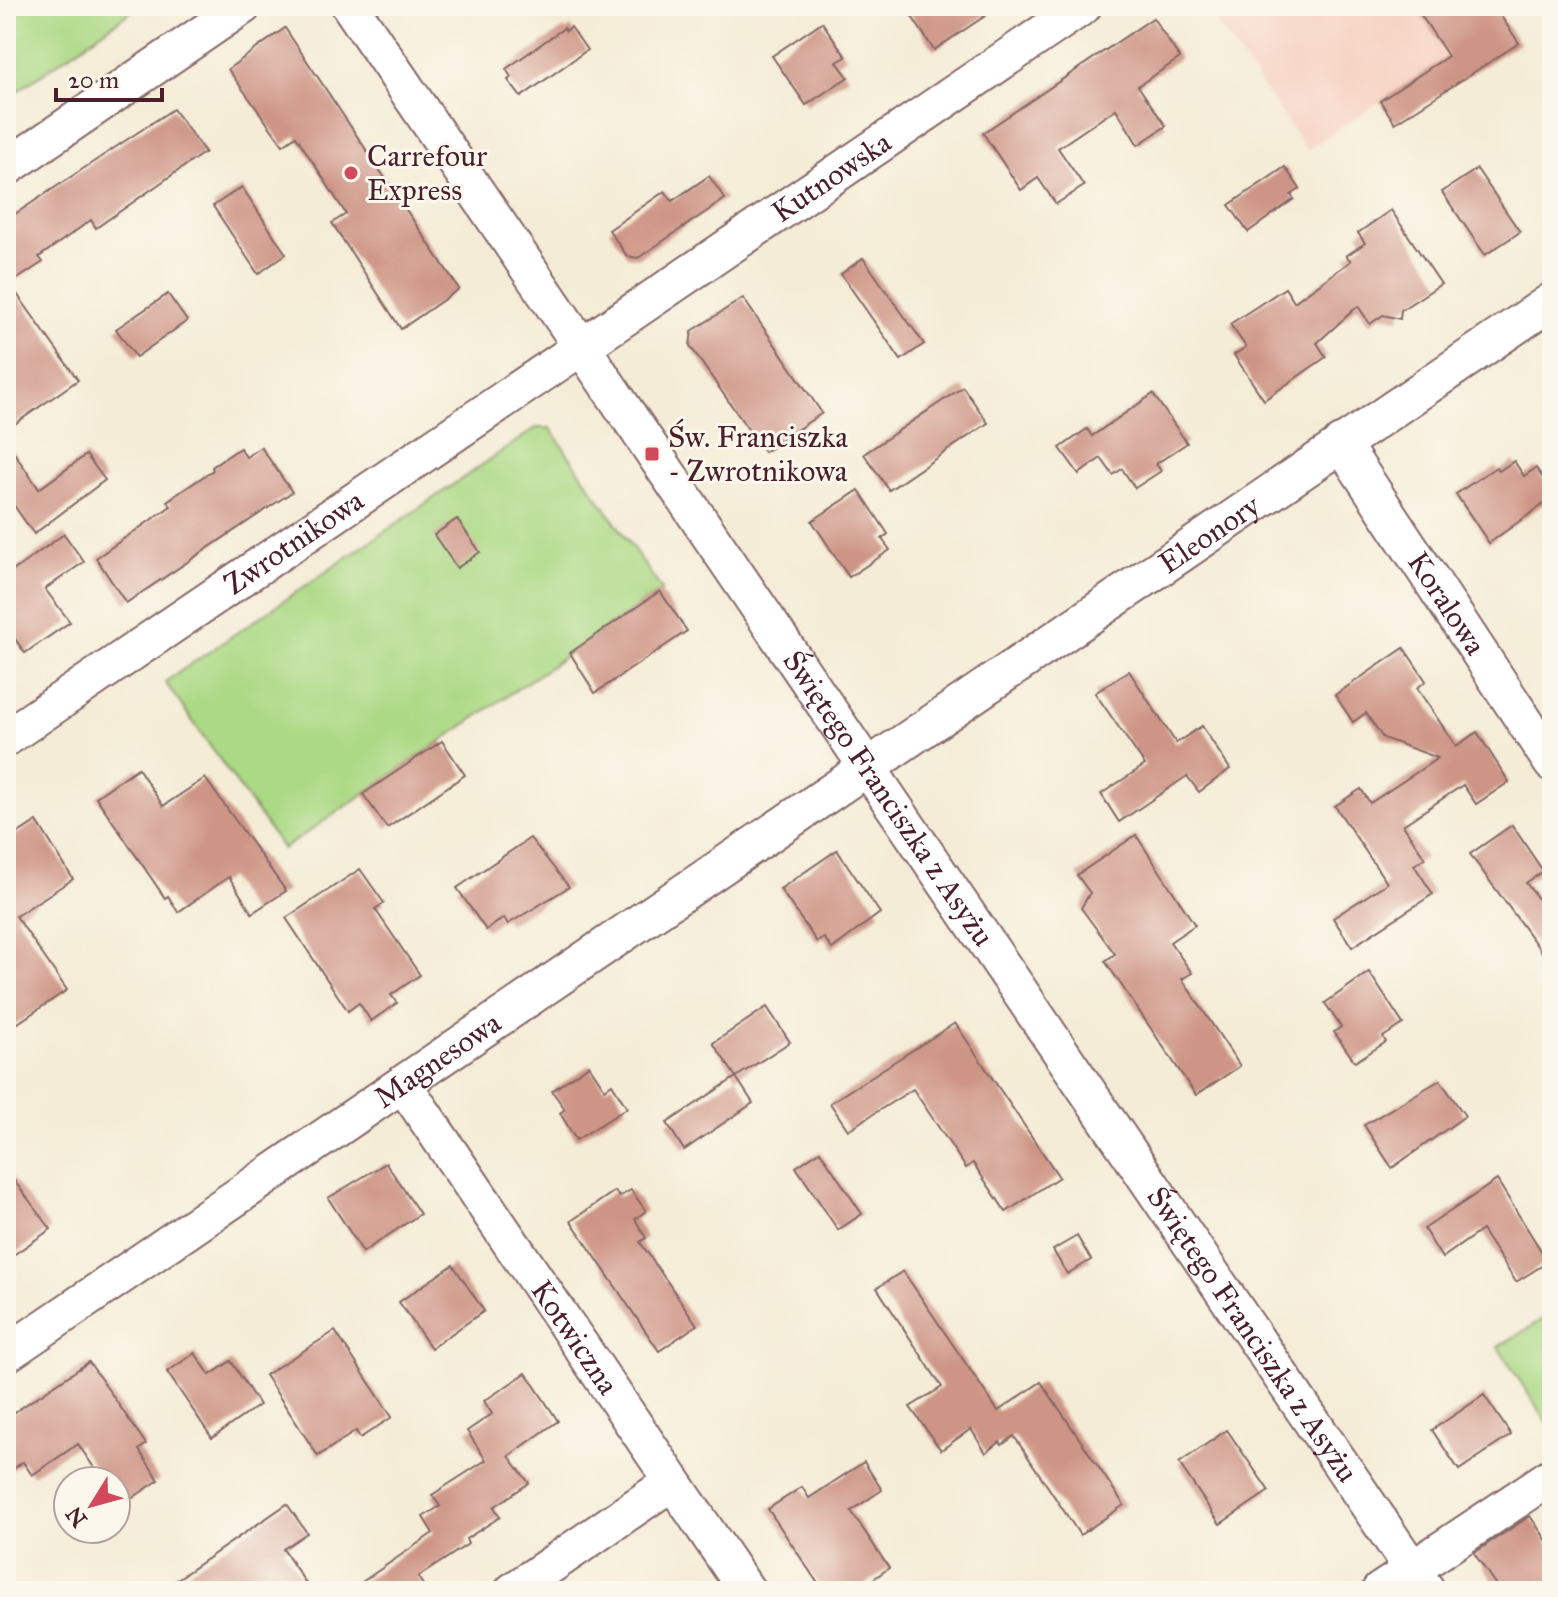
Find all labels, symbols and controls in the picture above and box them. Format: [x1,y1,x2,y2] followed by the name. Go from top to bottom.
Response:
[56,52,162,102] scale bar
[68,65,119,95] text: 20 m
[765,124,898,230] street label: Kutnowska
[367,138,488,208] place label: Carrefour Express
[342,164,360,182] marker: Carrefour Express
[668,418,848,489] place label: Św. Franciszka - Zwrotnikowa
[643,445,661,463] marker: Św. Franciszka - Zwrotnikowa
[217,482,371,602] street label: Zwrotnikowa
[1152,487,1267,581] street label: Eleonory
[1400,545,1494,662] street label: Koralowa
[775,643,1002,953] street label: Świętego Franciszka z Asyżu
[367,1004,508,1116] street label: Magnesowa
[1139,1179,1366,1489] street label: Świętego Franciszka z Asyżu
[523,1273,626,1401] street label: Kotwiczna
[52,1465,132,1545] north arrow
[60,1501,93,1532] text: N

